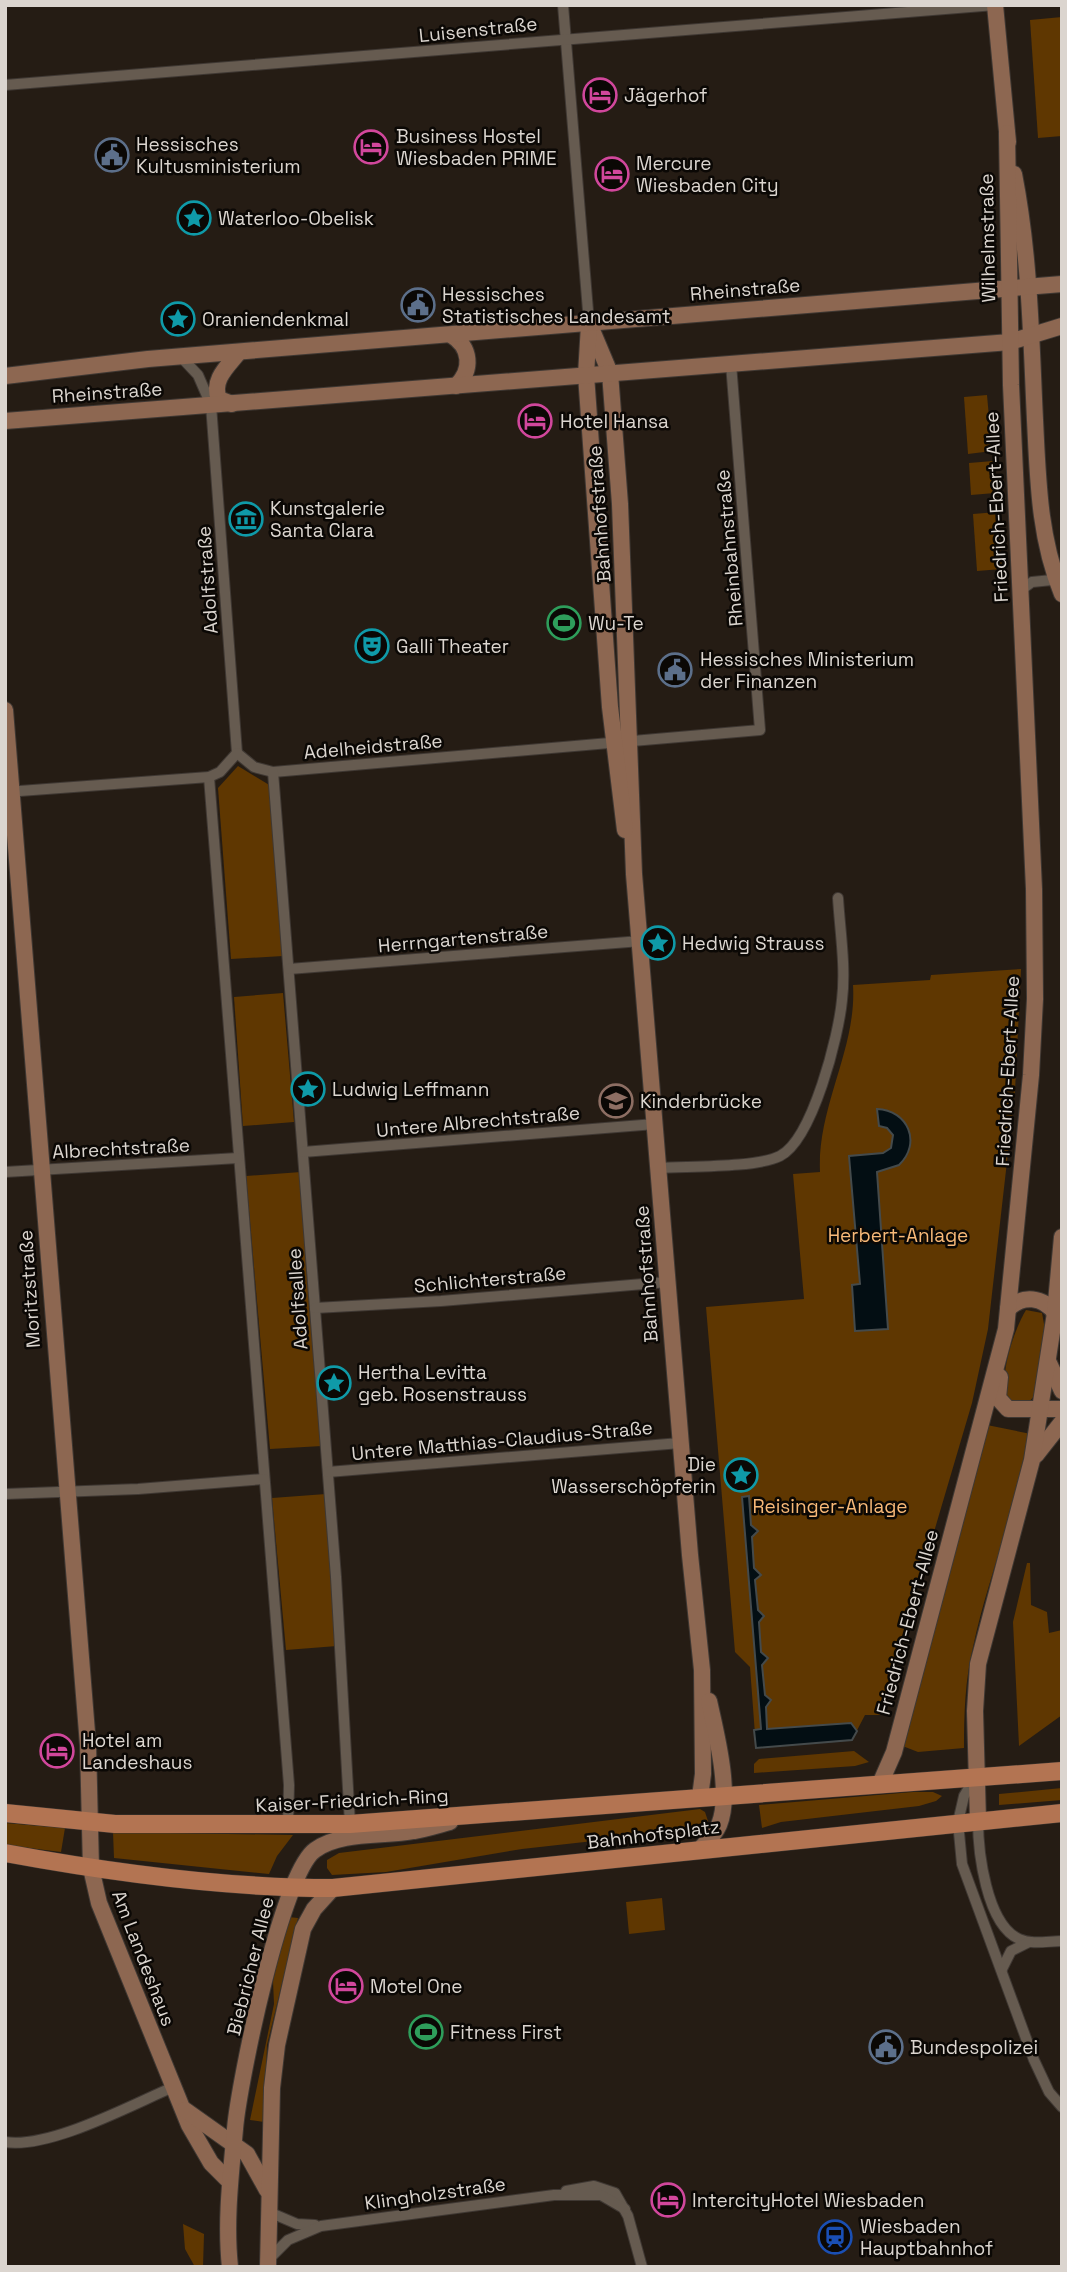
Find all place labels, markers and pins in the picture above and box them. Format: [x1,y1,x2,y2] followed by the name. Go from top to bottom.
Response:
[581,76,619,114] hotel icon: Jägerhof
[624,83,708,108] place label: Jägerhof
[396,124,557,171] place label: Business Hostel Wiesbaden PRIME
[352,128,390,166] hotel icon: Business Hostel Wiesbaden PRIME
[136,132,301,179] place label: Hessisches Kultusministerium
[93,136,131,174] public building icon: Hessisches Kultusministerium
[636,151,779,198] place label: Mercure Wiesbaden City
[593,155,631,193] hotel icon: Mercure Wiesbaden City
[175,199,213,237] place icon: Waterloo-Obelisk
[218,206,374,231] place label: Waterloo-Obelisk
[442,282,671,329] place label: Hessisches Statistisches Landesamt
[399,286,437,324] public building icon: Hessisches Statistisches Landesamt
[159,300,197,338] place icon: Oraniendenkmal
[202,307,349,332] place label: Oraniendenkmal
[516,402,554,440] hotel icon: Hotel Hansa
[560,409,669,434] place label: Hotel Hansa
[270,496,385,543] place label: Kunstgalerie Santa Clara
[227,500,265,538] museum icon: Kunstgalerie Santa Clara
[545,604,583,642] sports icon: Wu-Te
[588,611,644,636] place label: Wu-Te
[353,627,391,665] theatre icon: Galli Theater
[396,634,509,659] place label: Galli Theater
[700,647,914,694] place label: Hessisches Ministerium der Finanzen
[656,651,694,689] public building icon: Hessisches Ministerium der Finanzen
[639,924,677,962] place icon: Hedwig Strauss
[682,931,824,956] place label: Hedwig Strauss
[289,1070,327,1108] place icon: Ludwig Leffmann
[332,1077,489,1102] place label: Ludwig Leffmann
[597,1082,635,1120] school or university icon: Kinderbrücke
[640,1089,762,1114] place label: Kinderbrücke
[358,1360,527,1407] place label: Hertha Levitta geb. Rosenstrauss
[315,1364,353,1402] place icon: Hertha Levitta geb. Rosenstrauss
[551,1452,716,1499] place label: Die Wasserschöpferin
[722,1456,760,1494] place icon: Die Wasserschöpferin
[82,1728,192,1775] place label: Hotel am Landeshaus
[38,1732,76,1770] hotel icon: Hotel am Landeshaus
[327,1967,365,2005] hotel icon: Motel One
[370,1974,463,1999] place label: Motel One
[407,2013,445,2051] sports icon: Fitness First
[450,2020,562,2045] place label: Fitness First
[867,2028,905,2066] public building icon: Bundespolizei
[910,2035,1038,2060] place label: Bundespolizei
[649,2181,687,2219] hotel icon: IntercityHotel Wiesbaden
[692,2188,924,2213] place label: IntercityHotel Wiesbaden
[860,2214,993,2261] place label: Wiesbaden Hauptbahnhof
[816,2218,854,2256] station icon: Wiesbaden Hauptbahnhof

